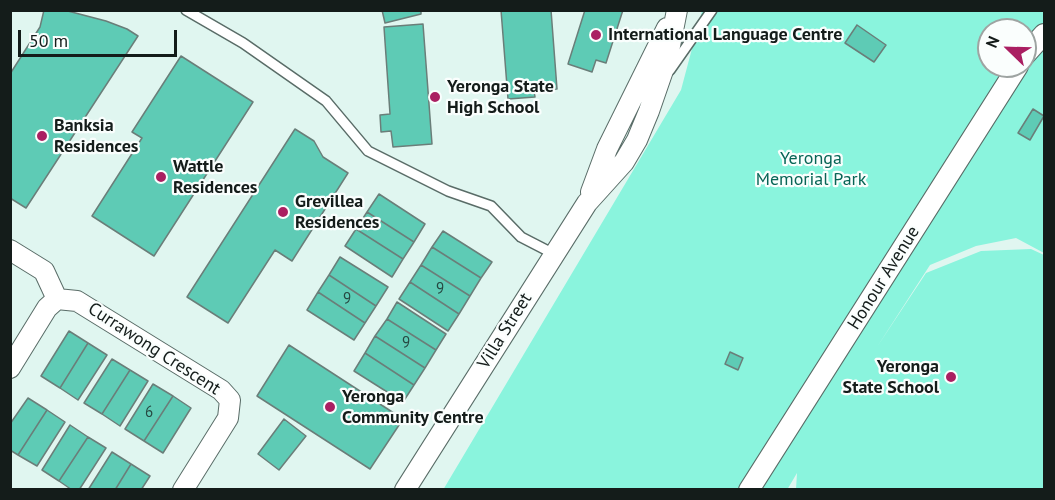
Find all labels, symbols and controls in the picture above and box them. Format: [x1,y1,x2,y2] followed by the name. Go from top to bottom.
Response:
[21,18,180,56] scale bar
[977,18,1037,78] north arrow
[608,24,842,46] place label: International Language Centre
[589,28,603,42] marker: International Language Centre
[29,29,68,52] text: 50 m
[981,33,1004,51] text: N
[447,76,554,118] place label: Yeronga State High School
[428,90,442,104] marker: Yeronga State High School
[54,115,138,158] place label: Banksia Residences
[35,129,49,143] marker: Banksia Residences
[756,148,866,190] park label: Yeronga Memorial Park
[173,156,257,198] place label: Wattle Residences
[154,170,168,184] marker: Wattle Residences
[295,191,379,234] place label: Grevillea Residences
[276,205,290,219] marker: Grevillea Residences
[844,222,924,334] street label: Honour Avenue
[436,280,444,298] house number: 9
[473,289,537,373] street label: Villa Street
[343,290,351,308] house number: 9
[84,298,224,400] street label: Currawong Crescent
[402,334,410,352] house number: 9
[843,356,939,398] place label: Yeronga State School
[944,370,958,384] marker: Yeronga State School
[342,386,484,428] place label: Yeronga Community Centre
[323,400,337,414] marker: Yeronga Community Centre
[145,404,153,422] house number: 6

